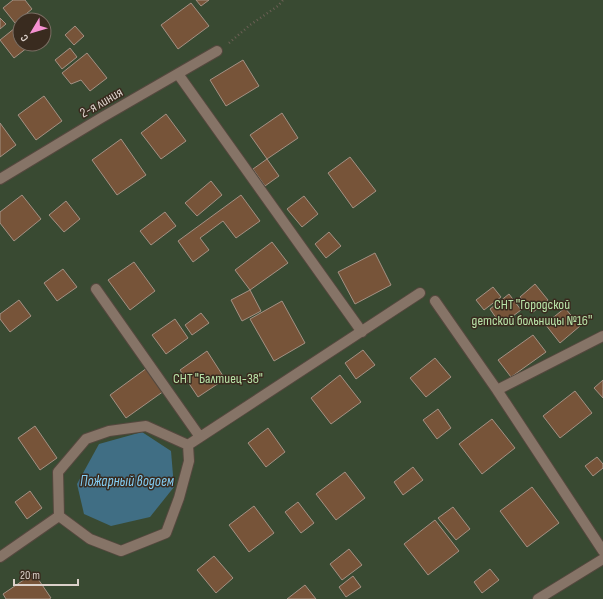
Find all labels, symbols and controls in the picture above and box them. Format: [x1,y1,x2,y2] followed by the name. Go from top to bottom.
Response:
[12,12,52,52] north arrow
[17,31,31,44] text: С
[77,83,126,121] street label: 2-я линия
[472,296,592,329] park label: СНТ ''Городской детской больницы №16''
[173,370,263,387] park label: СНТ "Балтиец-38"
[80,472,175,491] water label: Пожарный водоем
[14,561,78,587] scale bar
[20,568,40,583] text: 20 m

